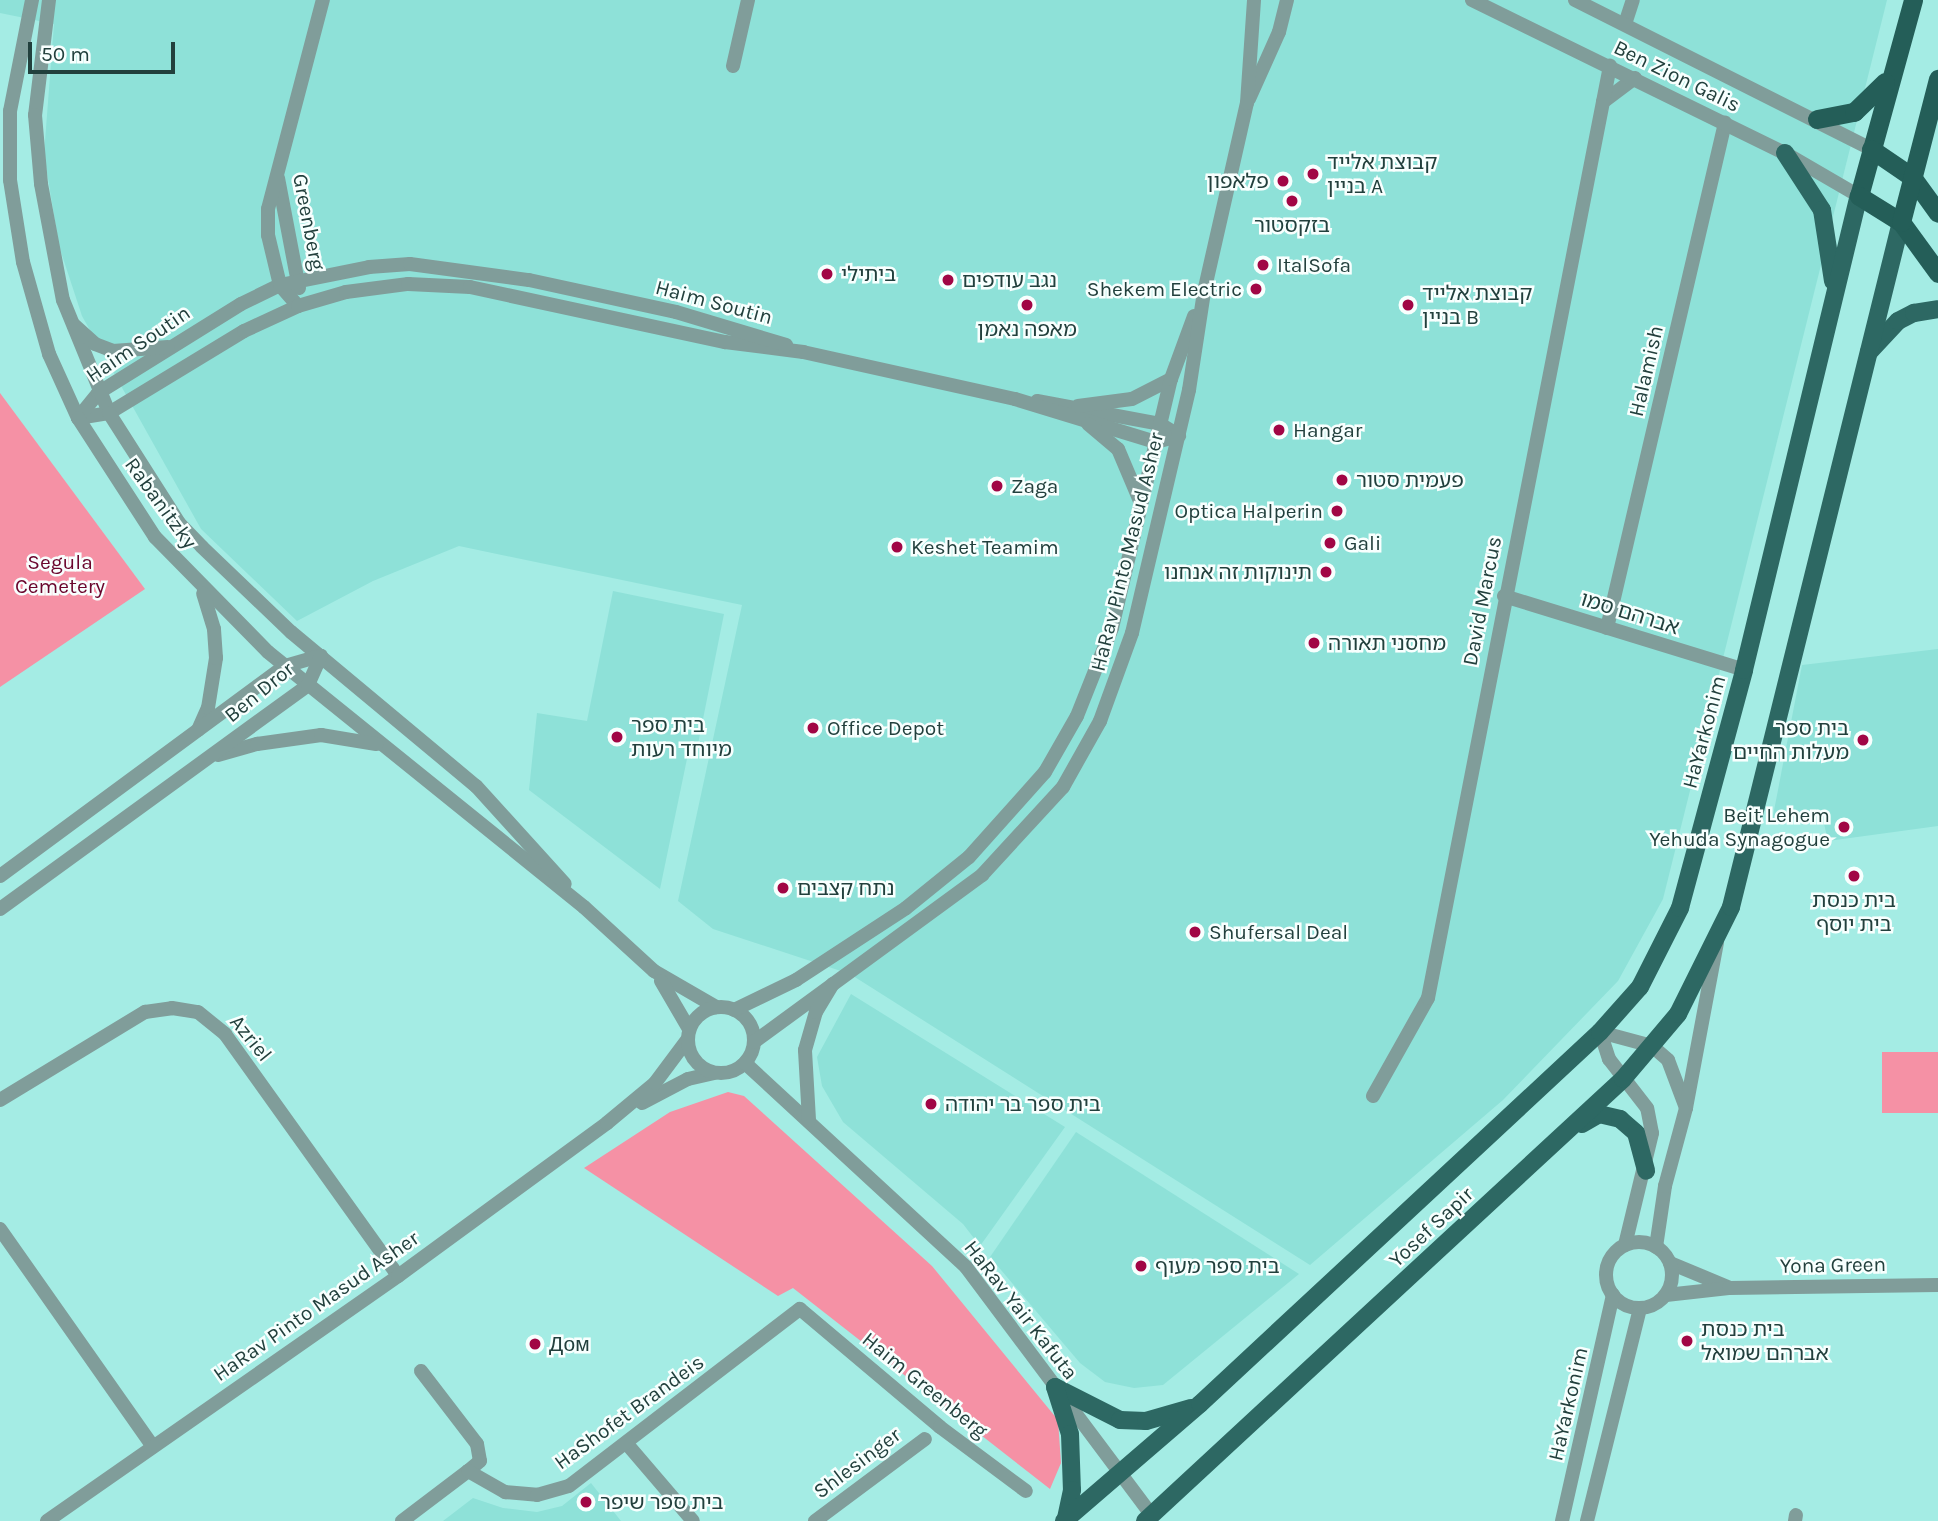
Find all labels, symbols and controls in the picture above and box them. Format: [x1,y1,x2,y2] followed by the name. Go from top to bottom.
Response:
[32,28,178,72] scale bar
[1610,35,1744,117] street label: Ben Zion Galis
[41,42,90,66] text: 50 m
[1327,149,1437,199] place label: קבוצת אלייד בניין A
[1305,166,1321,182] marker: קבוצת אלייד בניין A
[1207,168,1269,194] place label: פלאפון
[287,172,331,272] street label: Greenberg
[1275,173,1291,189] marker: פלאפון
[1284,193,1300,209] marker: בזקסטור
[1254,212,1330,238] place label: בזקסטור
[1277,252,1351,278] place label: ItalSofa
[1255,257,1271,273] marker: ItalSofa
[841,261,896,287] place label: ביתילי
[819,266,835,282] marker: ביתילי
[962,267,1057,293] place label: נגב עודפים
[940,272,956,288] marker: נגב עודפים
[653,274,775,330] street label: Haim Soutin
[1087,276,1242,302] place label: Shekem Electric
[1422,280,1532,330] place label: קבוצת אלייד בניין B
[1248,281,1264,297] marker: Shekem Electric
[1019,297,1035,313] marker: מאפה נאמן
[1400,297,1416,313] marker: קבוצת אלייד בניין B
[81,300,195,388] street label: Haim Soutin
[977,316,1077,342] place label: מאפה נאמן
[1623,323,1669,419] street label: Halamish
[1293,417,1362,443] place label: Hangar
[1271,422,1287,438] marker: Hangar
[1085,430,1169,674] street label: HaRav Pinto Masud Asher
[120,453,202,553] street label: Rabanitzky
[1356,467,1464,493] place label: פעמית סטור
[1334,472,1350,488] marker: פעמית סטור
[1011,473,1058,499] place label: Zaga
[989,478,1005,494] marker: Zaga
[1175,498,1323,524] place label: Optica Halperin
[1329,503,1345,519] marker: Optica Halperin
[1344,530,1381,556] place label: Gali
[911,534,1059,560] place label: Keshet Teamim
[1457,534,1507,668] street label: David Marcus
[1322,535,1338,551] marker: Gali
[889,539,905,555] marker: Keshet Teamim
[15,549,105,599] park label: Segula Cemetery
[1164,559,1312,585] place label: תינוקות זה אנחנו
[1318,564,1334,580] marker: תינוקות זה אנחנו
[1578,586,1682,640] street label: אברהם סמו
[1328,630,1446,656] place label: מחסני תאורה
[1306,635,1322,651] marker: מחסני תאורה
[219,656,299,728] street label: Ben Dror
[1677,673,1731,791] street label: HaYarkonim
[631,712,732,762] place label: בית ספר מיוחד רעות
[827,715,944,741] place label: Office Depot
[1733,715,1849,765] place label: בית ספר מעלות החיים
[805,720,821,736] marker: Office Depot
[609,729,625,745] marker: בית ספר מיוחד רעות
[1855,732,1871,748] marker: בית ספר מעלות החיים
[1649,802,1830,852] place label: Beit Lehem Yehuda Synagogue
[1836,819,1852,835] marker: Beit Lehem Yehuda Synagogue
[1846,868,1862,884] marker: בית כנסת בית יוסף
[797,875,894,901] place label: נתח קצבים
[775,880,791,896] marker: נתח קצבים
[1812,887,1896,937] place label: בית כנסת בית יוסף
[1209,919,1348,945] place label: Shufersal Deal
[1187,924,1203,940] marker: Shufersal Deal
[225,1010,277,1066] street label: Azriel
[945,1091,1101,1117] place label: בית ספר בר יהודה
[923,1096,939,1112] marker: בית ספר בר יהודה
[1384,1182,1478,1272] street label: Yosef Sapir
[208,1225,424,1387] street label: HaRav Pinto Masud Asher
[959,1235,1083,1385] street label: HaRav Yair Kafuta
[1780,1251,1886,1279] street label: Yona Green
[1155,1253,1280,1279] place label: בית ספר מעוף
[1133,1258,1149,1274] marker: בית ספר מעוף
[1701,1316,1829,1366] place label: בית כנסת אברהם שמואל
[857,1327,993,1443] street label: Haim Greenberg
[549,1331,590,1357] place label: Дом
[1679,1333,1695,1349] marker: בית כנסת אברהם שמואל
[527,1336,543,1352] marker: Дом
[1543,1345,1593,1463] street label: HaYarkonim
[549,1349,709,1475] street label: HaShofet Brandeis
[809,1422,905,1504] street label: Shlesinger
[600,1489,724,1515] place label: בית ספר שיפר
[578,1494,594,1510] marker: בית ספר שיפר

